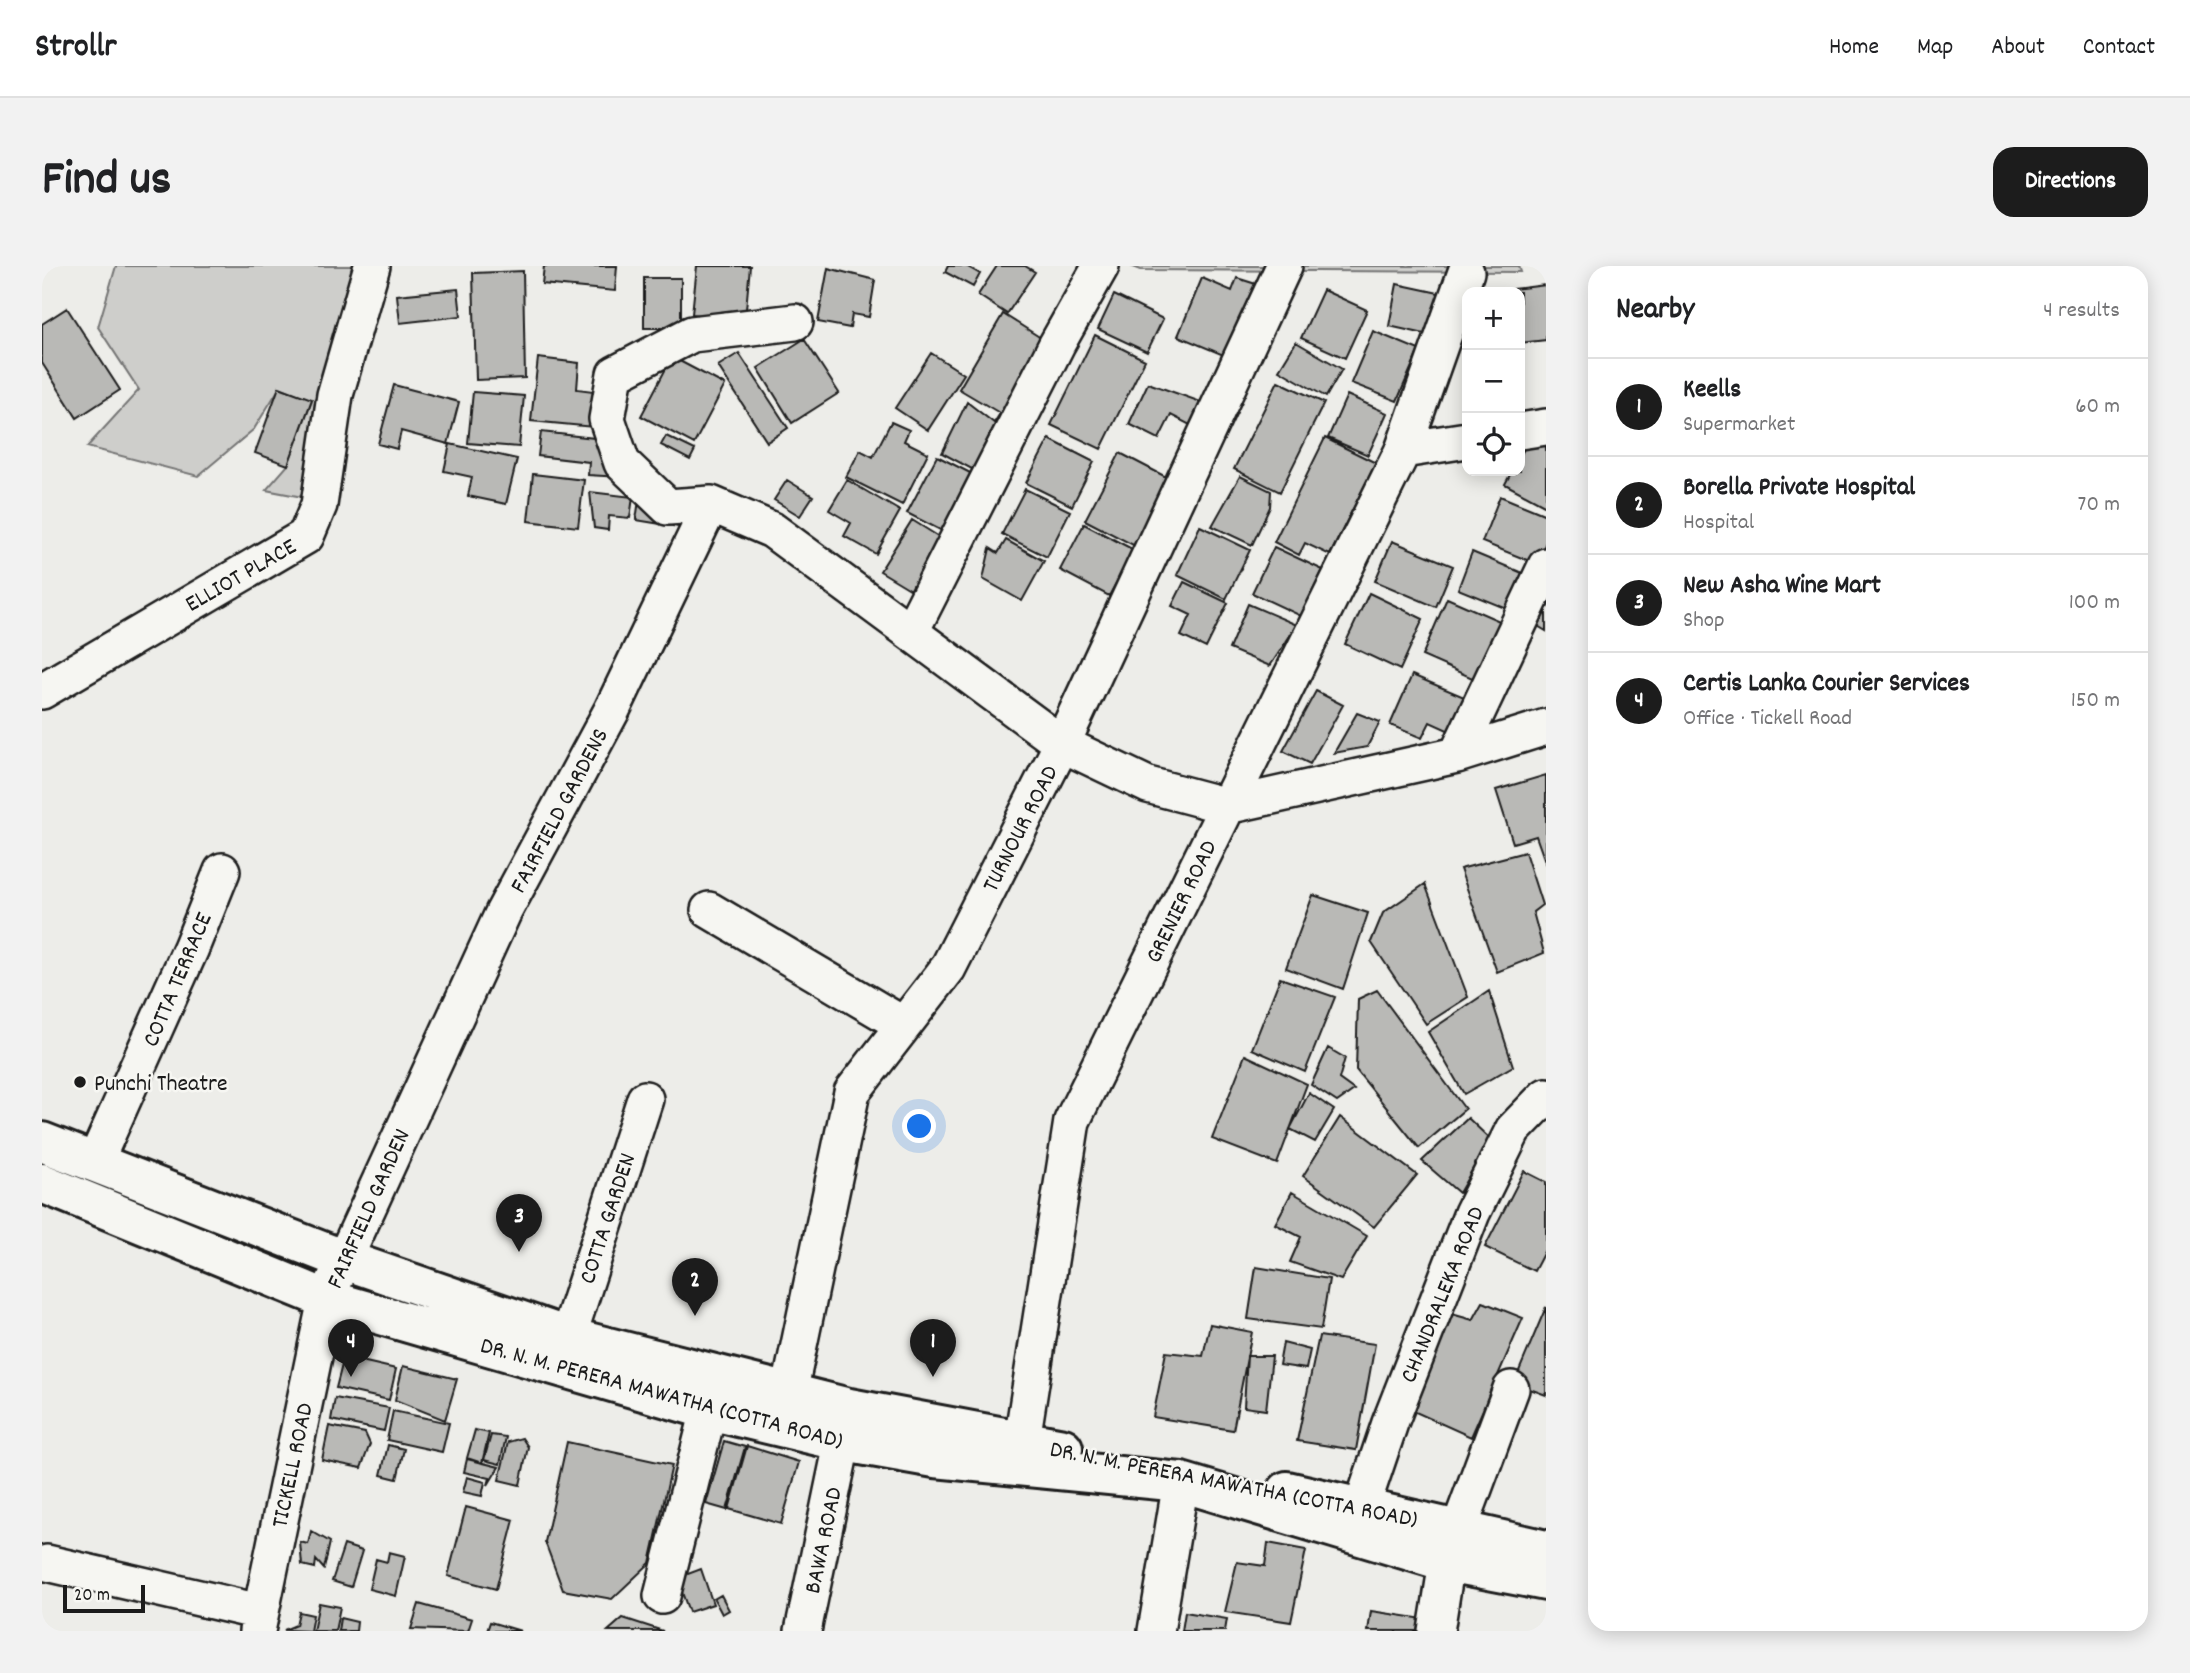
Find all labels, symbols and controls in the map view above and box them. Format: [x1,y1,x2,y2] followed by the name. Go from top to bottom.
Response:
[35,25,117,72] text: Strollr
[1829,31,1879,65] text: Home
[1917,31,1953,65] text: Map
[1991,31,2045,65] text: About
[2083,31,2155,65] text: Contact
[42,147,171,217] text: Find us
[1993,147,2148,217] button: Directions
[1462,287,1525,476] map controls
[1462,287,1525,350] button: +
[1616,290,1694,333] text: Nearby
[2043,295,2120,328] text: 4 results
[1462,350,1525,413] button: −
[1683,372,1741,409] text: Keells
[1636,391,1642,424] text: 1
[2075,391,2120,424] text: 60 m
[1683,409,1795,442] text: Supermarket
[1462,413,1525,476] button: locate
[1683,470,1915,507] text: Borella Private Hospital
[1634,489,1644,522] text: 2
[2078,489,2120,522] text: 70 m
[1683,507,1754,540] text: Hospital
[180,531,304,622] street label: ELLIOT PLACE
[1683,568,1881,605] text: New Asha Wine Mart
[1634,587,1644,620] text: 3
[2069,587,2120,620] text: 100 m
[1683,605,1725,638] text: Shop
[1683,666,1970,703] text: Certis Lanka Courier Services
[1634,685,1644,718] text: 4
[2071,685,2120,718] text: 150 m
[1683,703,1852,736] text: Office · Tickell Road
[503,723,618,900] street label: FAIRFIELD GARDENS
[975,760,1068,899] street label: TURNOUR ROAD
[1138,835,1227,970] street label: GRENIER ROAD
[135,908,222,1053] street label: COTTA TERRACE
[94,1068,228,1102] place label: Punchi Theatre
[72,1074,88,1090] marker: Punchi Theatre
[902,1109,936,1143] your location
[319,1124,420,1295] street label: FAIRFIELD GARDEN
[572,1149,646,1289] street label: COTTA GARDEN
[496,1194,542,1252] pin: 3
[1393,1202,1495,1388] street label: CHANDRALEKA ROAD
[672,1258,718,1316] pin: 2
[328,1319,374,1377] pin: 4
[910,1319,956,1377] pin: 1
[476,1330,846,1460] street label: DR. N. M. PERERA MAWATHA (COTTA ROAD)
[264,1400,324,1531] street label: TICKELL ROAD
[1047,1434,1420,1538] street label: DR. N. M. PERERA MAWATHA (COTTA ROAD)
[797,1484,853,1597] street label: BAWA ROAD
[63,1582,145,1614] scale bar
[74,1583,110,1610] text: 20 m

